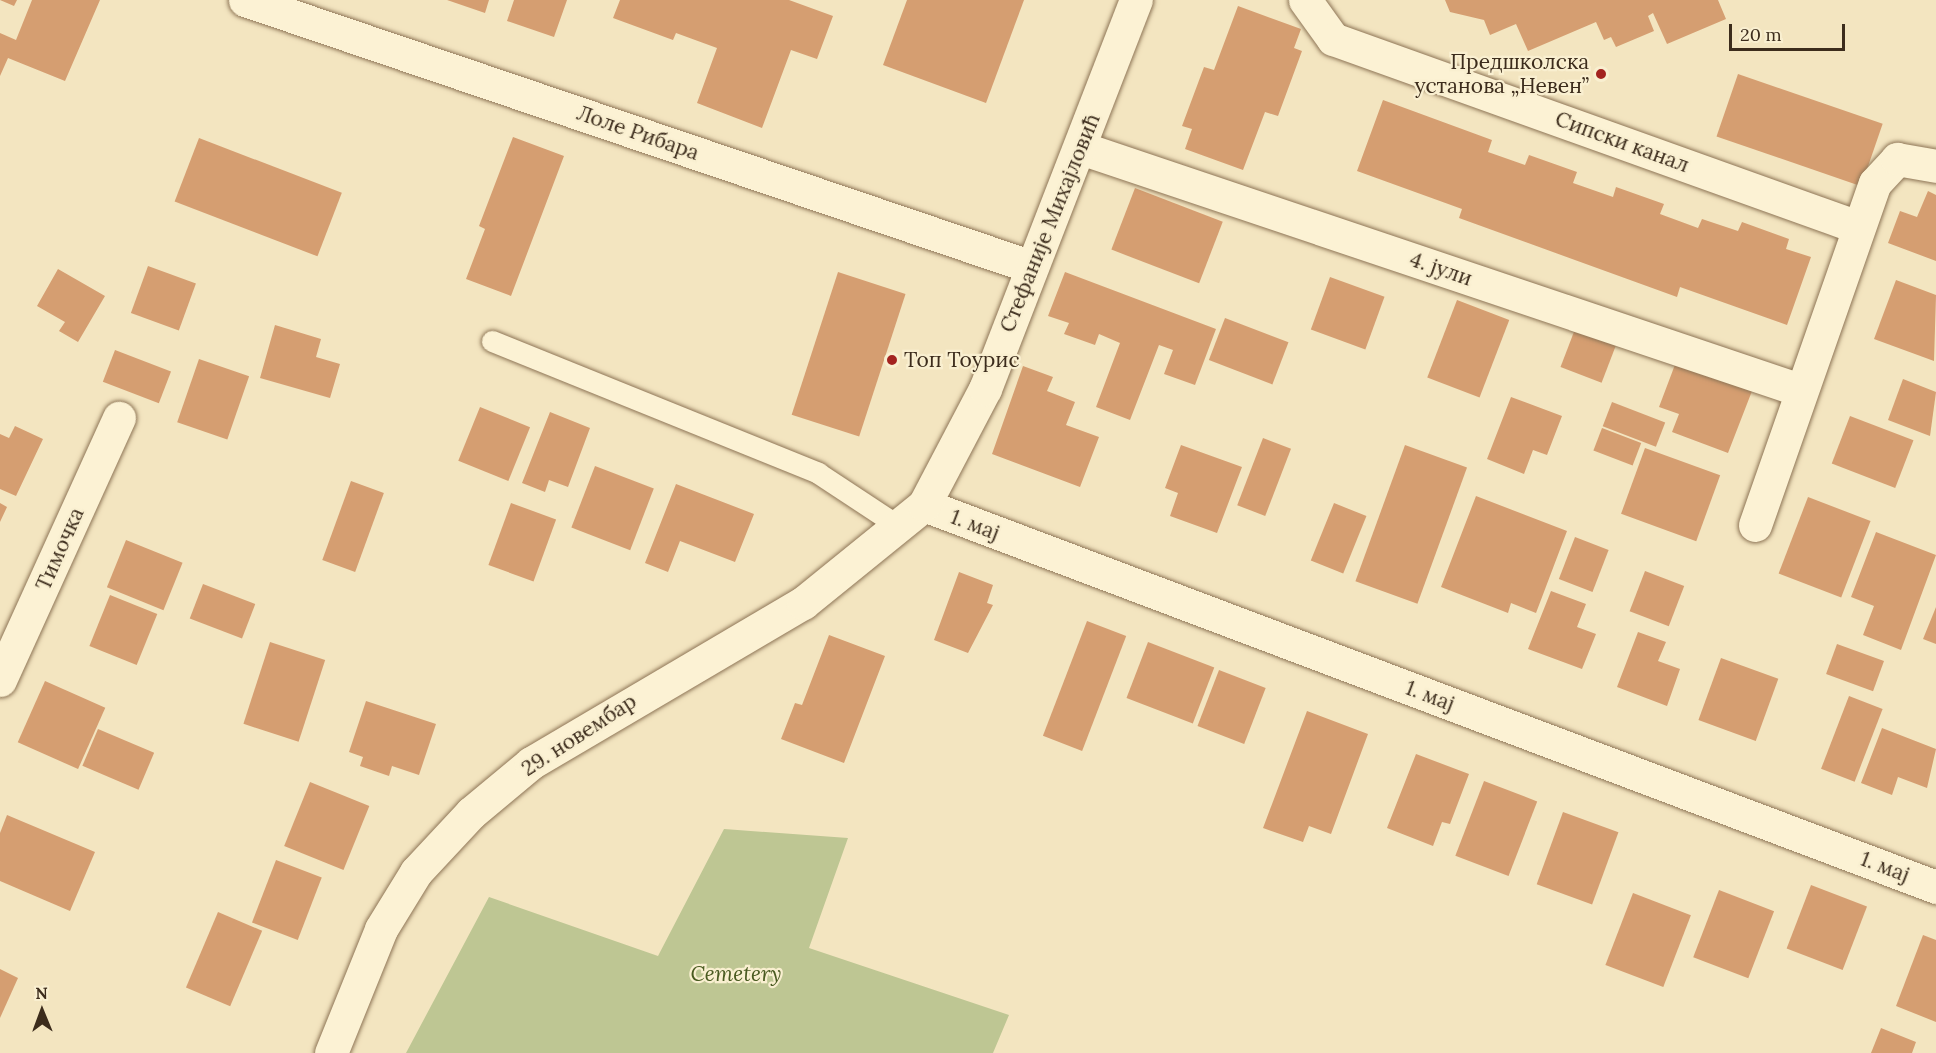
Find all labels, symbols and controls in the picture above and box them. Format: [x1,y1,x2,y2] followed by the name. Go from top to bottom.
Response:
[1732,12,1848,50] scale bar
[1740,23,1782,46] text: 20 m
[1415,49,1589,99] place label: Предшколска установа „Невен”
[1594,67,1608,81] marker: Предшколска установа „Невен”
[574,100,702,166] street label: Лоле Рибара
[1552,106,1692,178] street label: Сипски канал
[995,110,1105,336] street label: Стефаније Михајловић
[1407,247,1475,291] street label: 4. јули
[904,347,1020,373] place label: Топ Тоурис
[885,353,899,367] marker: Топ Тоурис
[31,504,89,594] street label: Тимочка
[947,504,1003,546] street label: 1. мај
[1402,675,1458,717] street label: 1. мај
[517,689,641,781] street label: 29. новембар
[1857,846,1913,888] street label: 1. мај
[690,961,782,987] park label: Cemetery
[12,981,72,1041] north arrow
[35,983,48,1003] text: N

